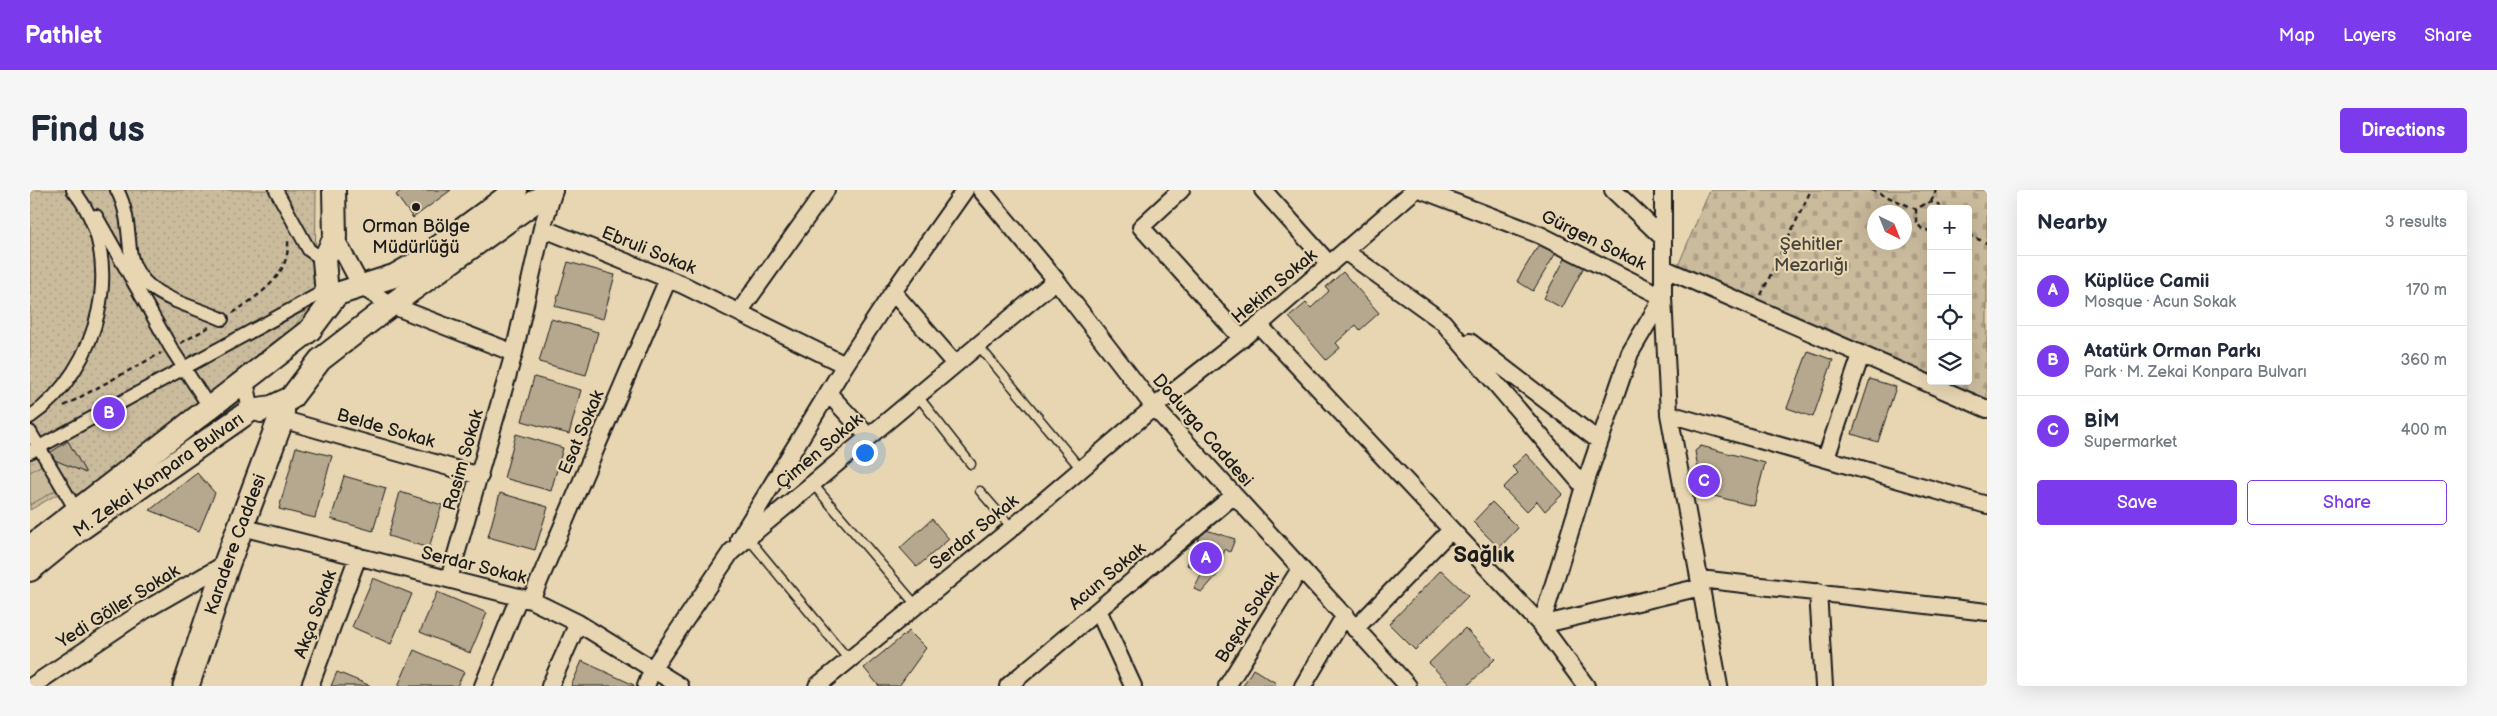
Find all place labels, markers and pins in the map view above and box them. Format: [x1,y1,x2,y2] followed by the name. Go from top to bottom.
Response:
[410,201,422,213] marker: Orman Bölge Müdürlüğü
[362,216,470,258] place label: Orman Bölge Müdürlüğü
[93,394,125,432] pin: B
[1688,462,1720,500] pin: C
[1190,539,1222,577] pin: A

